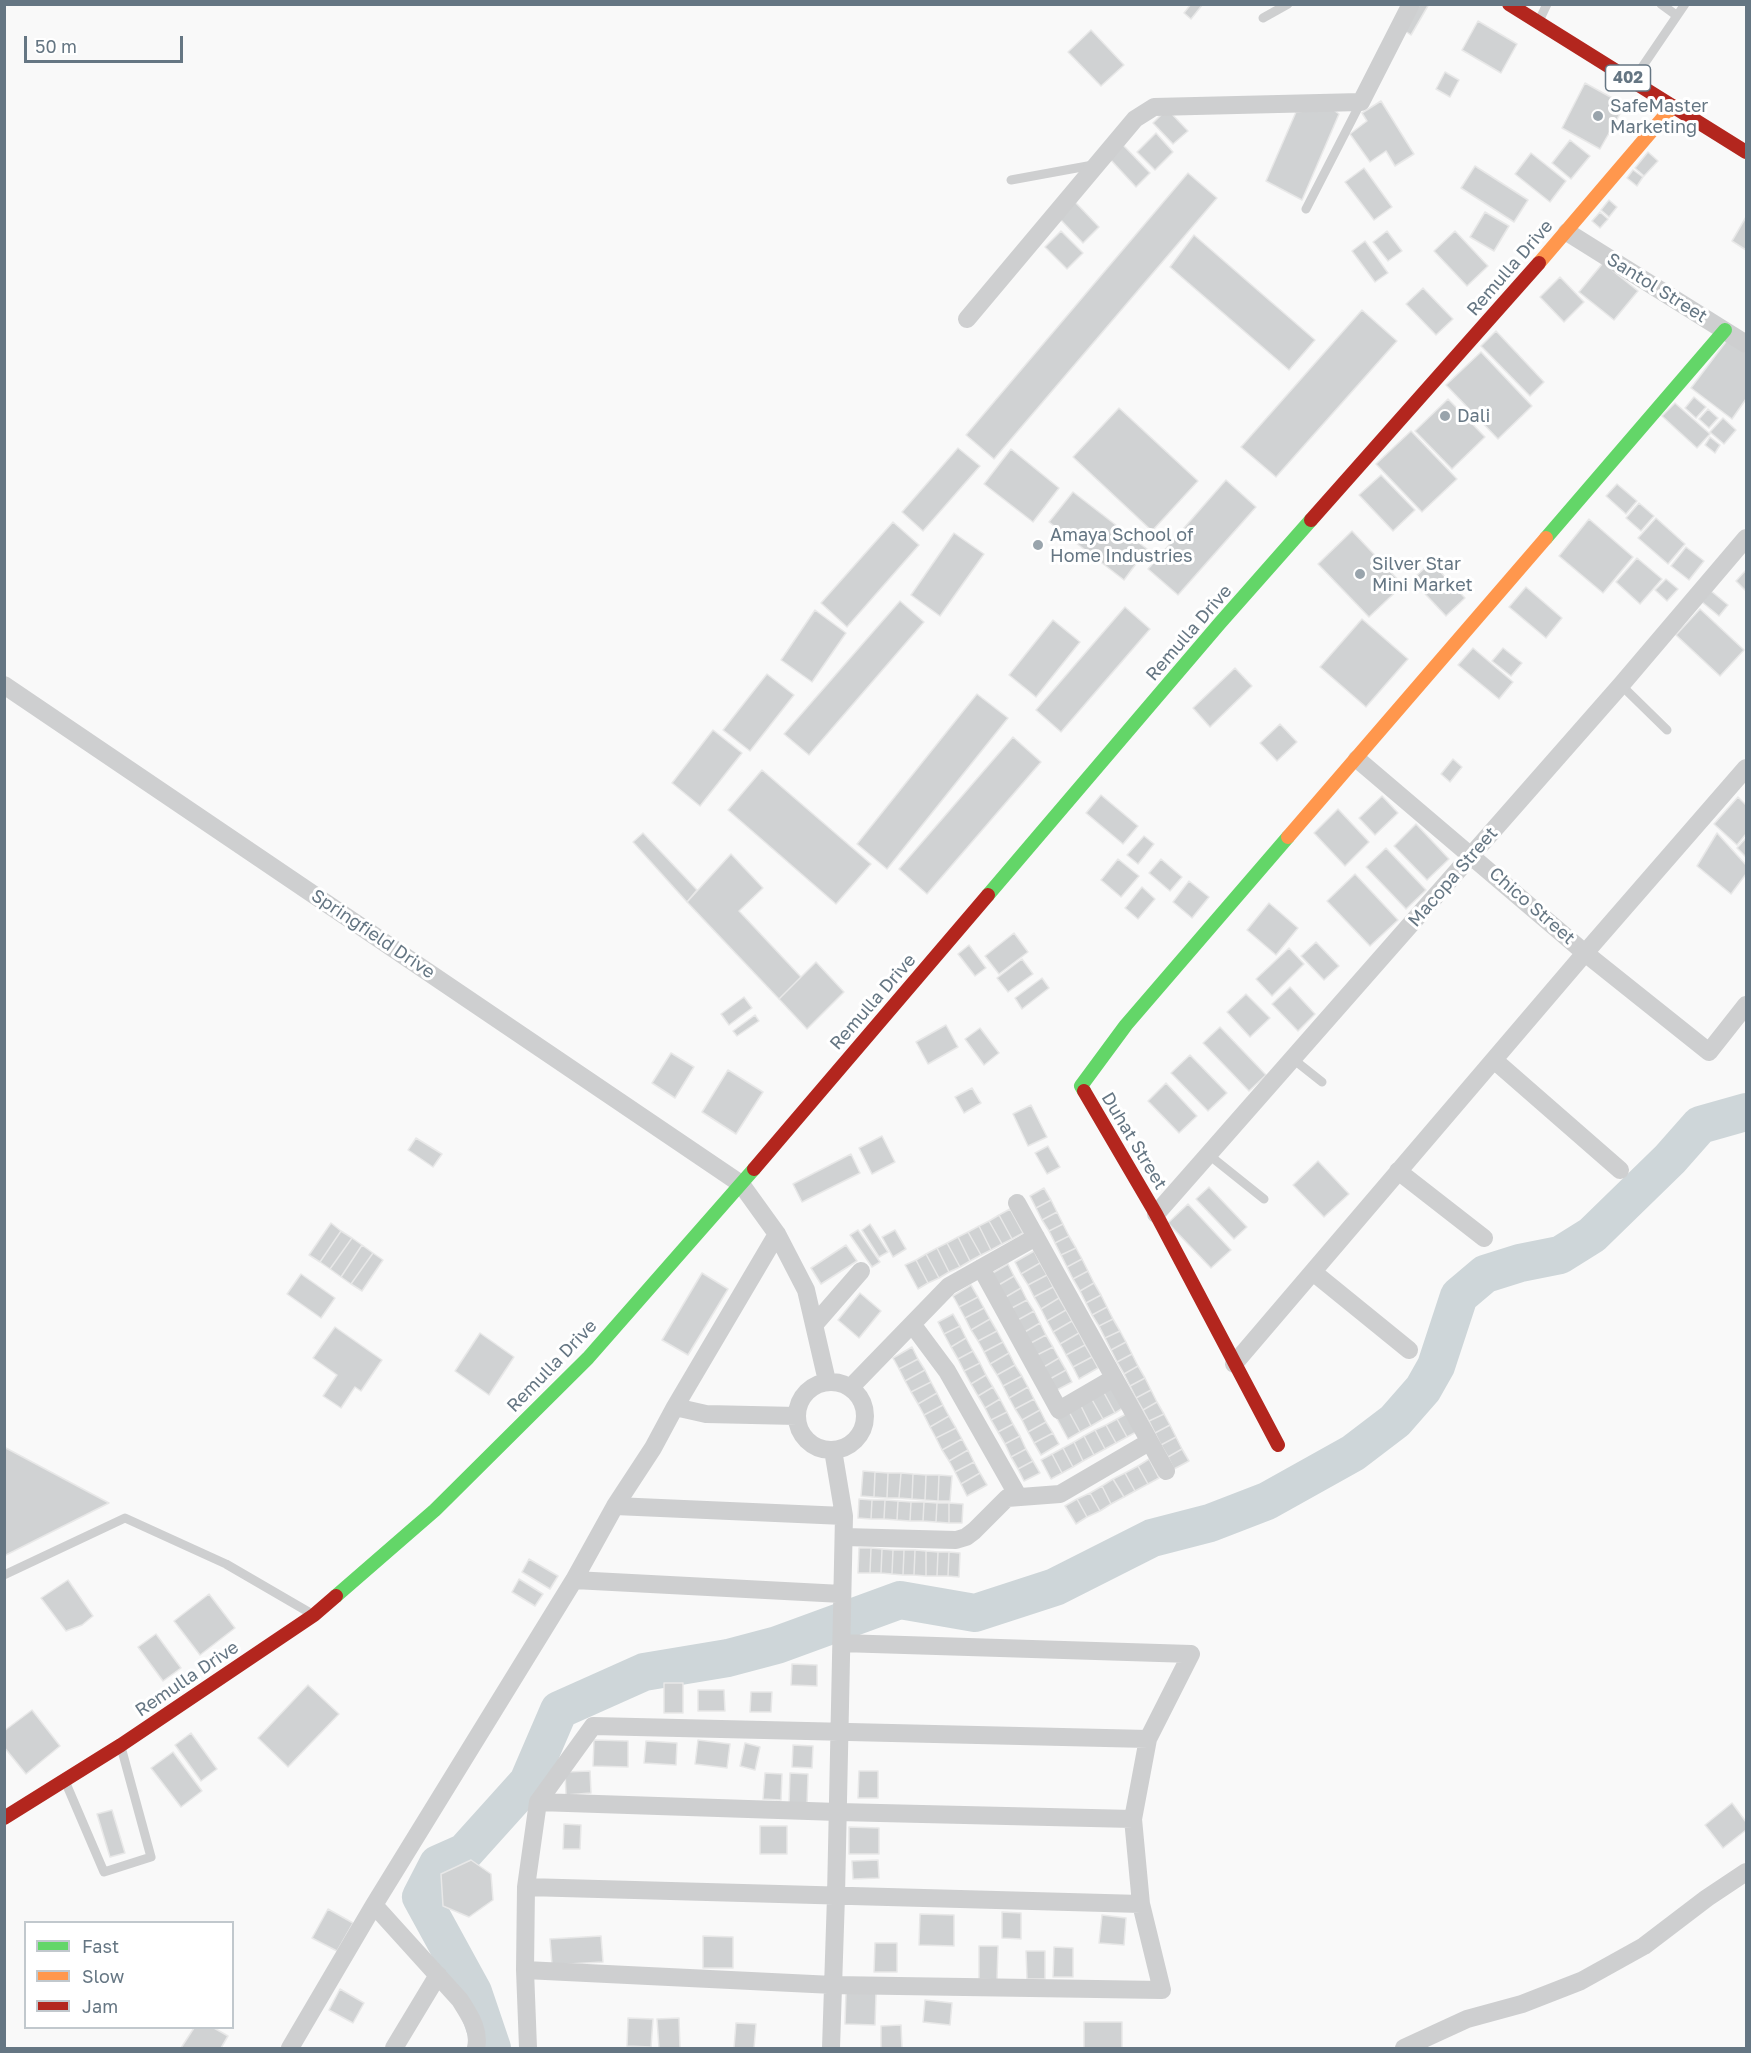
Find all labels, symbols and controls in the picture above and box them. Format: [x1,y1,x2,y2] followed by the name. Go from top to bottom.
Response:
[27,24,186,62] scale bar
[35,35,77,57] text: 50 m
[1606,65,1650,91] road number: 402
[1610,95,1708,138] place label: SafeMaster Marketing
[1591,109,1605,123] marker: SafeMaster Marketing
[1462,216,1558,320] street label: Remulla Drive
[1603,249,1711,327] street label: Santol Street
[1457,405,1490,427] place label: Dali
[1438,409,1452,423] marker: Dali
[1050,524,1193,566] place label: Amaya School of Home Industries
[1031,538,1045,552] marker: Amaya School of Home Industries
[1372,553,1473,596] place label: Silver Star Mini Market
[1353,567,1367,581] marker: Silver Star Mini Market
[1141,581,1237,685] street label: Remulla Drive
[1404,823,1502,931] street label: Macopa Street
[1485,863,1579,949] street label: Chico Street
[307,885,439,983] street label: Springfield Drive
[825,950,921,1054] street label: Remulla Drive
[1097,1088,1171,1194] street label: Duhat Street
[503,1315,601,1417] street label: Remulla Drive
[131,1636,243,1722] street label: Remulla Drive
[24,1921,234,2029] legend
[82,1935,119,1957] text: Fast
[82,1965,124,1987] text: Slow
[82,1995,118,2017] text: Jam

